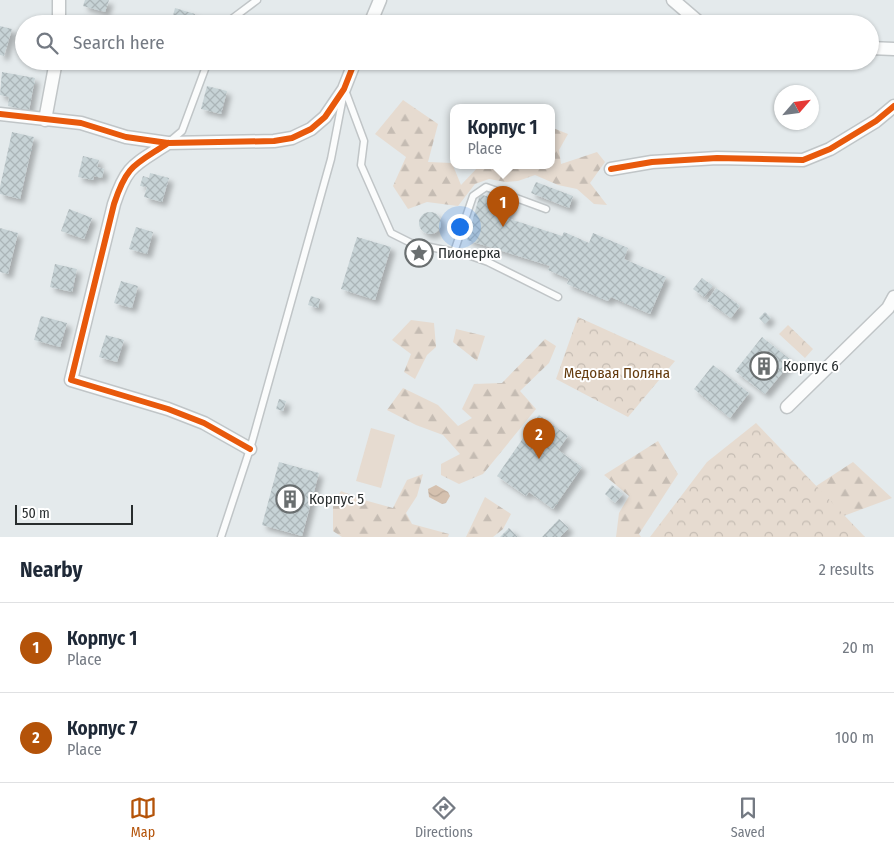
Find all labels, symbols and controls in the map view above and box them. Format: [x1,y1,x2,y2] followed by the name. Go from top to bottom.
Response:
[15,15,879,70] search box
[33,29,61,57] icon: search
[73,31,165,54] text: Search here
[774,85,819,130] north arrow
[450,104,555,169] popup
[467,116,538,139] text: Корпус 1
[467,139,502,158] text: Place
[487,186,519,227] pin: 1
[447,214,473,240] your location
[404,238,434,268] place icon: Пионерка
[438,244,501,262] place label: Пионерка
[749,351,779,381] building icon: Корпус 6
[783,357,839,375] place label: Корпус 6
[564,364,670,382] park label: Медовая Поляна
[523,418,555,459] pin: 2
[275,484,305,514] building icon: Корпус 5
[309,490,364,508] place label: Корпус 5
[15,502,132,525] scale bar
[22,505,50,522] text: 50 m
[20,557,82,583] text: Nearby
[819,560,874,579] text: 2 results
[67,627,137,650] text: Корпус 1
[33,638,39,657] text: 1
[843,638,874,657] text: 20 m
[67,650,102,669] text: Place
[67,717,137,740] text: Корпус 7
[32,728,40,747] text: 2
[835,728,874,747] text: 100 m
[67,740,102,759] text: Place
[129,794,157,841] tab: Map
[415,794,473,841] tab: Directions
[731,794,765,841] tab: Saved

